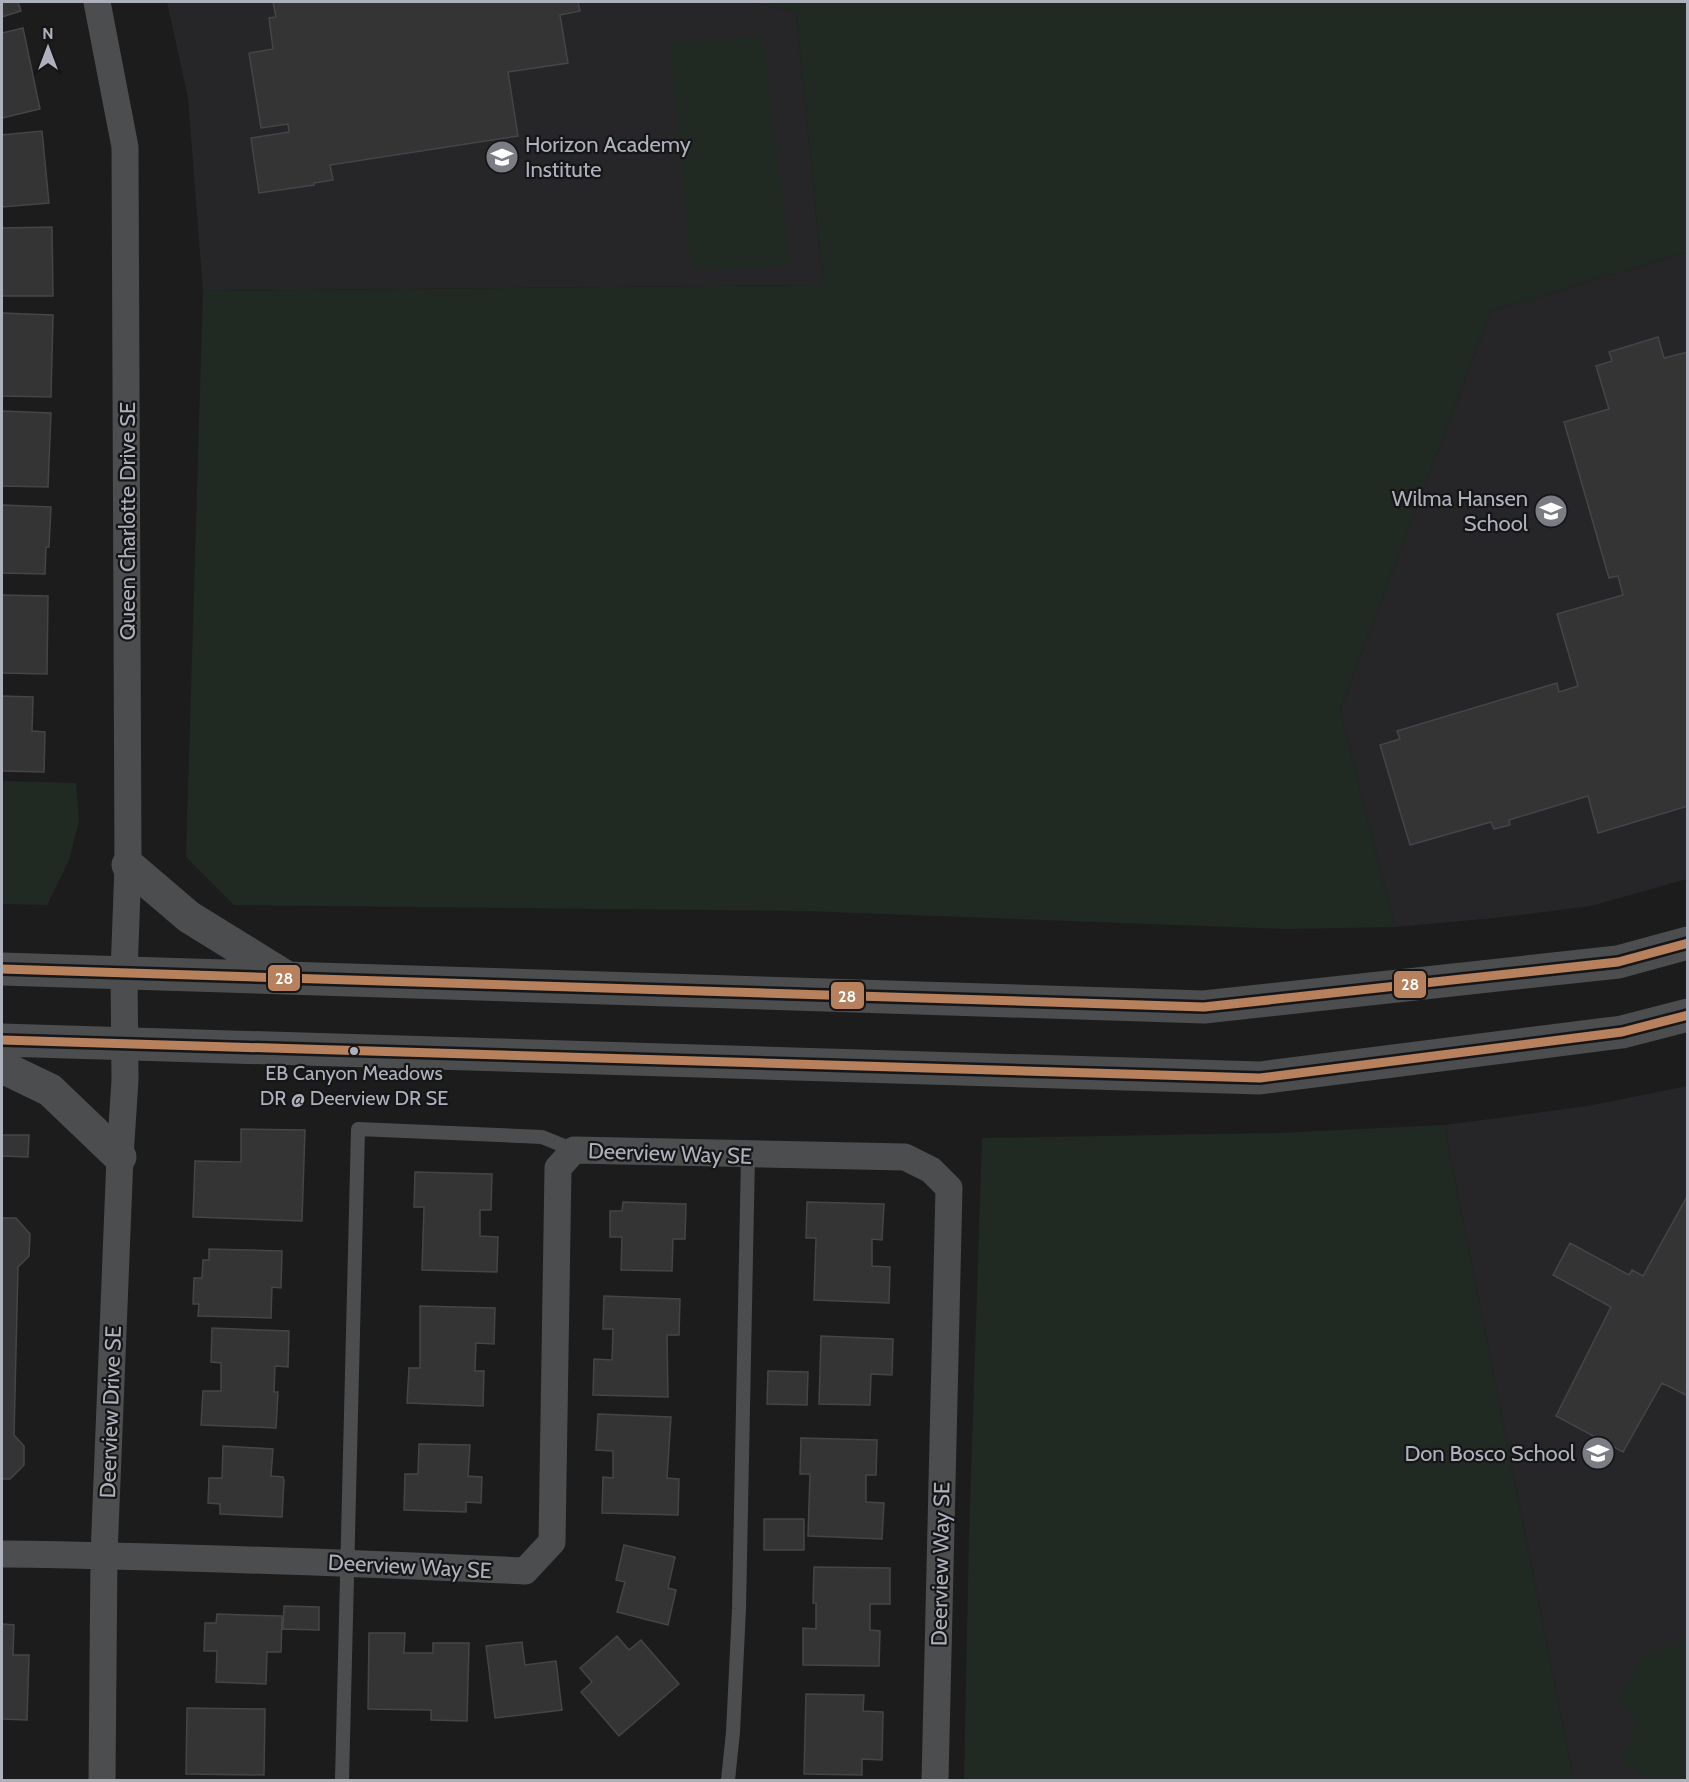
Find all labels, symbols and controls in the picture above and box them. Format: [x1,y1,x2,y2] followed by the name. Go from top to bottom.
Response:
[18,18,78,78] north arrow
[42,24,54,43] text: N
[525,131,691,183] place label: Horizon Academy Institute
[484,139,520,175] school or university icon: Horizon Academy Institute
[114,402,141,640] street label: Queen Charlotte Drive SE
[1392,485,1529,537] place label: Wilma Hansen School
[1533,493,1569,529] school or university icon: Wilma Hansen School
[267,964,301,992] line badge: 28
[275,969,293,988] text: 28
[1393,970,1427,999] line badge: 28
[1401,975,1419,994] text: 28
[830,981,865,1010] line badge: 28
[838,987,856,1006] text: 28
[348,1045,360,1057] marker: EB Canyon Meadows DR @ Deerview DR SE
[260,1061,448,1110] place label: EB Canyon Meadows DR @ Deerview DR SE
[587,1137,752,1170] street label: Deerview Way SE
[94,1325,127,1499] street label: Deerview Drive SE
[1580,1435,1616,1471] school or university icon: Don Bosco School
[1404,1440,1576,1467] place label: Don Bosco School
[926,1482,955,1646] street label: Deerview Way SE
[327,1549,493,1584] street label: Deerview Way SE

